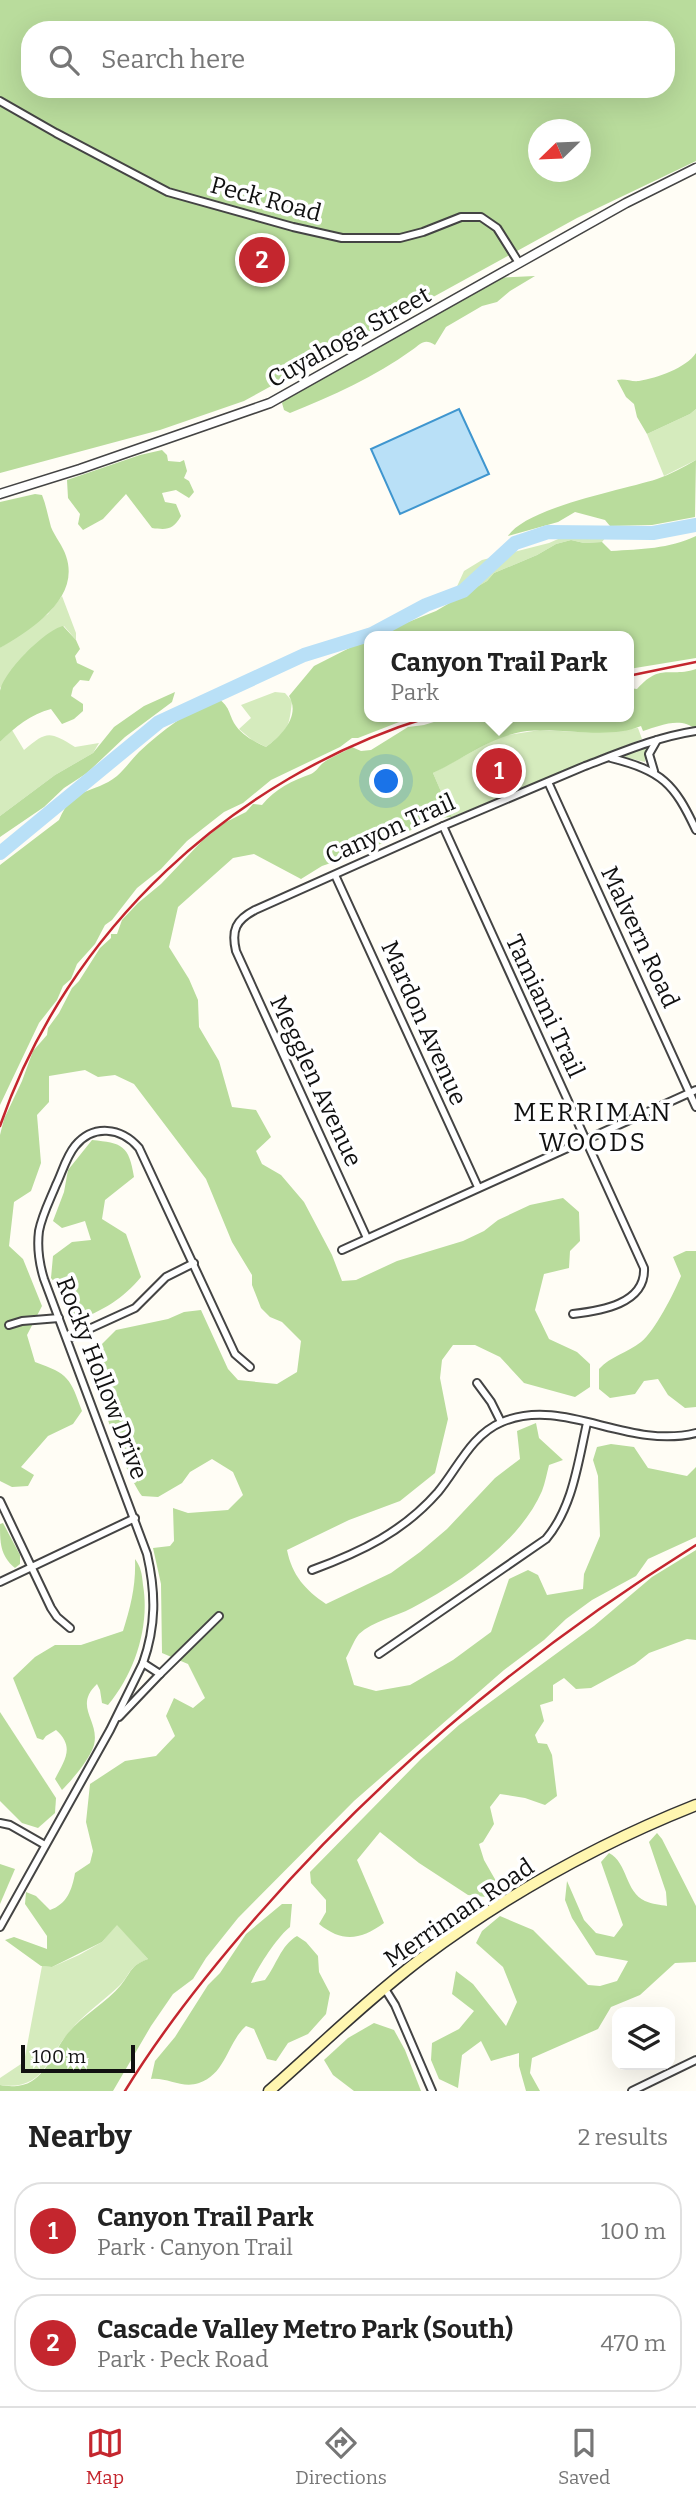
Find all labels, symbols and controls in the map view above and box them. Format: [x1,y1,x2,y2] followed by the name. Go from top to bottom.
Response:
[21,21,675,98] search box
[45,41,83,79] icon: search
[101,44,245,75] text: Search here
[528,119,591,182] north arrow
[207,171,325,227] street label: Peck Road
[239,234,285,286] pin: 2
[263,280,436,393] street label: Cuyahoga Street
[364,631,634,722] popup
[391,647,607,678] text: Canyon Trail Park
[391,678,439,706] text: Park
[476,745,522,797] pin: 1
[369,764,403,798] your location
[321,788,459,870] street label: Canyon Trail
[595,862,685,1012] street label: Malvern Road
[500,930,590,1082] street label: Tamiami Trail
[375,937,473,1109] street label: Mardon Avenue
[264,991,368,1171] street label: Megglen Avenue
[513,1097,673,1158] district label: MERRIMAN WOODS
[50,1273,154,1483] street label: Rocky Hollow Drive
[379,1853,539,1973] street label: Merriman Road
[612,2007,675,2070] map controls
[612,2007,675,2070] button: layers
[21,2042,135,2074] scale bar
[32,2045,86,2068] text: 100 m
[28,2119,132,2155] text: Nearby
[578,2123,668,2151] text: 2 results
[97,2202,314,2233] text: Canyon Trail Park
[48,2217,58,2245] text: 1
[601,2217,666,2245] text: 100 m
[97,2233,293,2261] text: Park · Canyon Trail
[97,2314,513,2345] text: Cascade Valley Metro Park (South)
[47,2329,59,2357] text: 2
[600,2329,666,2357] text: 470 m
[97,2345,269,2373] text: Park · Peck Road
[86,2424,124,2489] tab: Map
[295,2424,387,2489] tab: Directions
[558,2424,610,2489] tab: Saved

